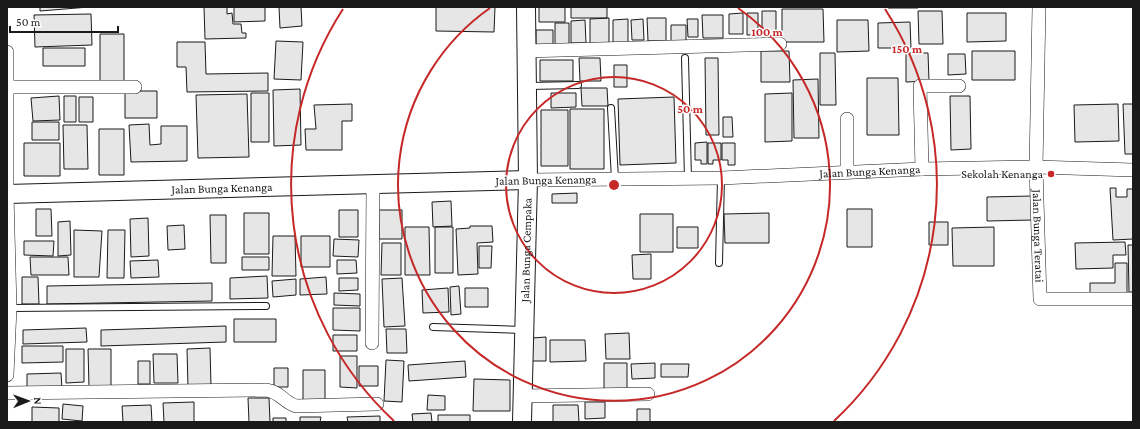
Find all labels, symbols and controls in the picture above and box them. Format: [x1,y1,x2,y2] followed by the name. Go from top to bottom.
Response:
[10,8,118,34] scale bar
[16,15,41,29] text: 50 m
[751,25,784,39] text: 100 m
[892,42,923,56] text: 150 m
[677,102,704,116] text: 50 m
[818,162,921,181] street label: Jalan Bunga Kenanga
[961,167,1043,181] place label: Sekolah Kenanga
[1046,169,1056,179] marker: Sekolah Kenanga
[494,172,597,188] street label: Jalan Bunga Kenanga
[607,178,621,192] centre of rings
[170,180,273,197] street label: Jalan Bunga Kenanga
[1030,188,1046,283] street label: Jalan Bunga Teratai
[518,197,535,303] street label: Jalan Bunga Cempaka
[8,381,48,421] north arrow
[32,397,44,405] text: N

